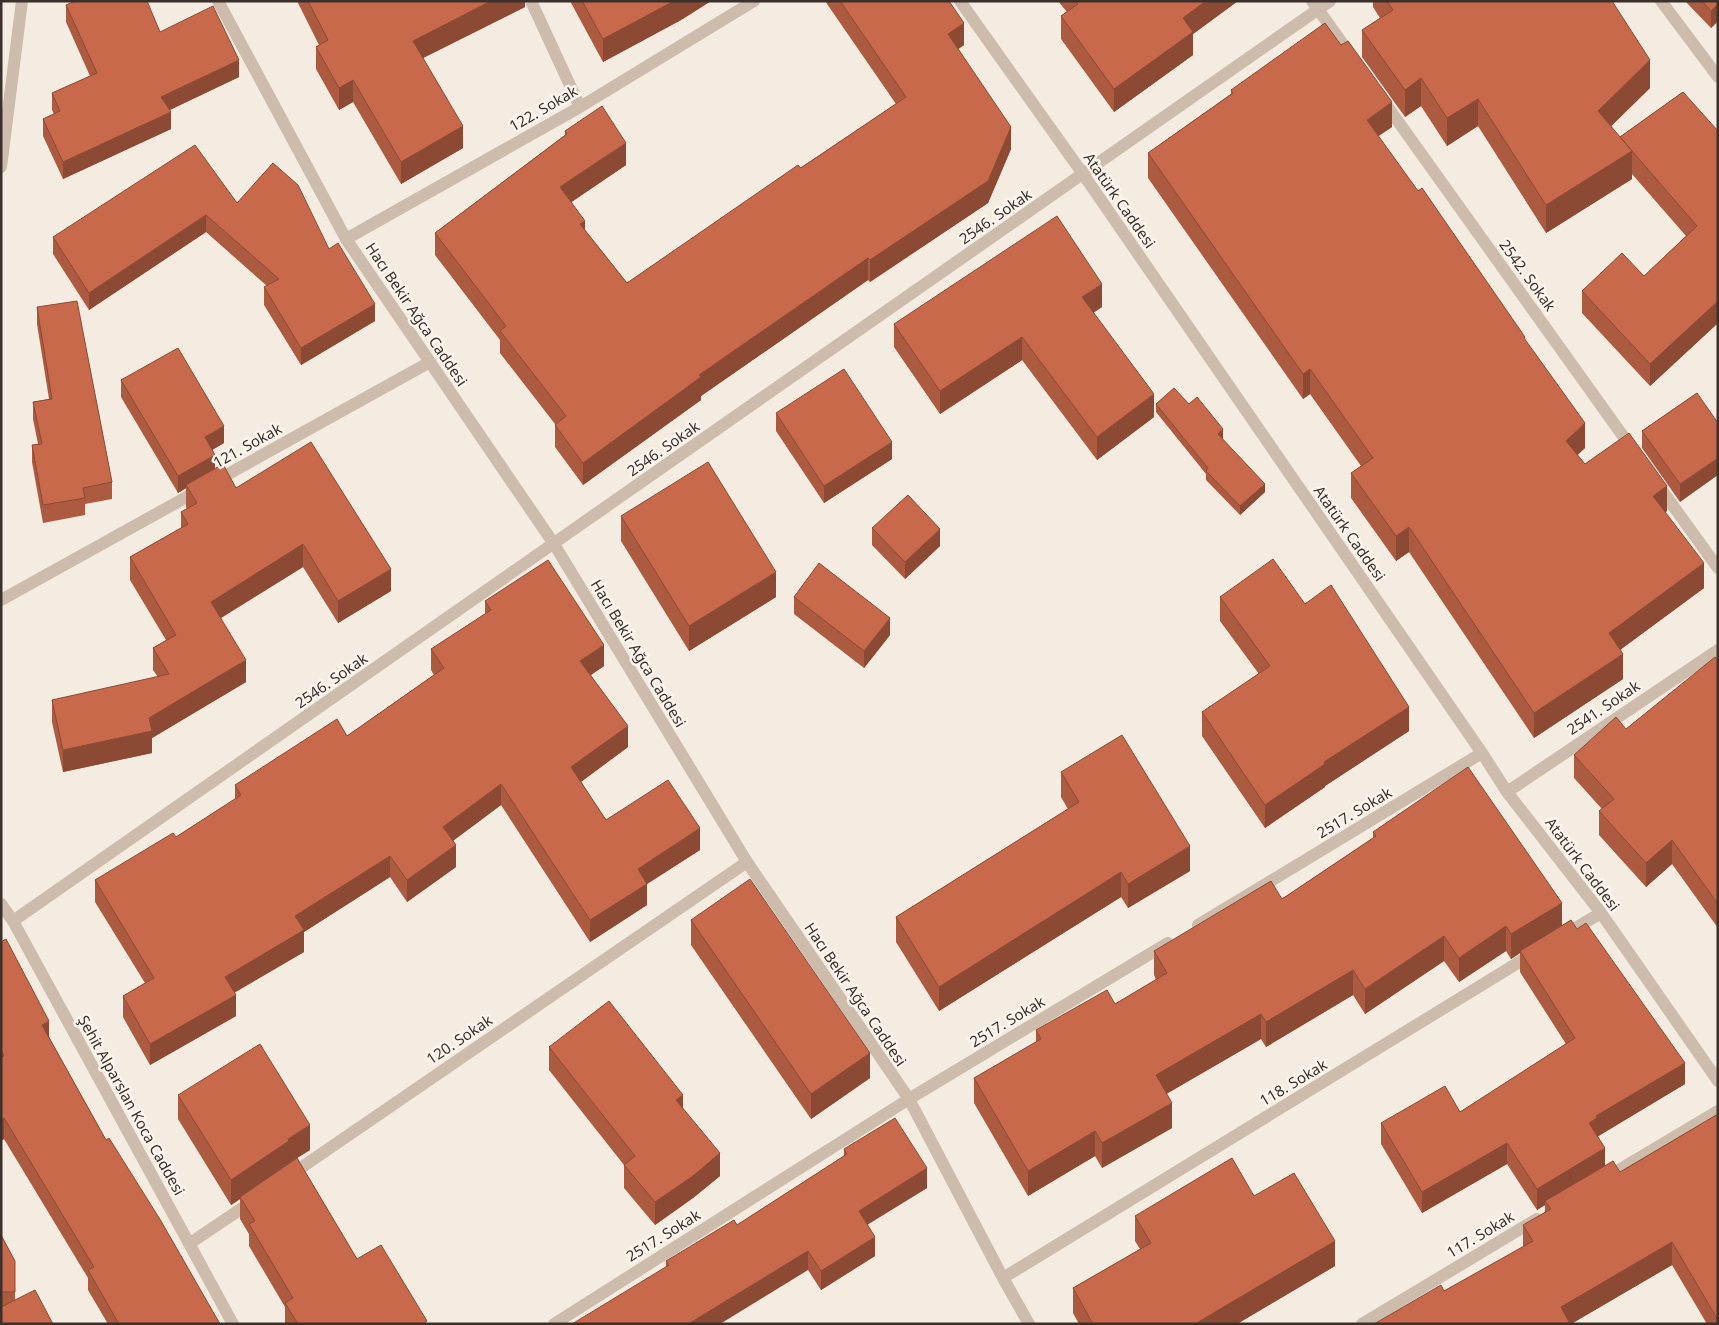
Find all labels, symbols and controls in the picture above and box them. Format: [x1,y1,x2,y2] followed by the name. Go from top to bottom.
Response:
[505,80,581,136] street label: 122. Sokak
[1080,148,1160,252] street label: Atatürk Caddesi
[955,184,1035,248] street label: 2546. Sokak
[1495,235,1561,315] street label: 2542. Sokak
[361,238,473,390] street label: Hacı Bekir Ağca Caddesi
[623,416,703,480] street label: 2546. Sokak
[209,418,285,472] street label: 121. Sokak
[1310,481,1390,585] street label: Atatürk Caddesi
[587,575,691,731] street label: Hacı Bekir Ağca Caddesi
[291,648,371,712] street label: 2546. Sokak
[1563,675,1643,739] street label: 2541. Sokak
[1313,782,1395,842] street label: 2517. Sokak
[1541,813,1625,915] street label: Atatürk Caddesi
[800,918,912,1070] street label: Hacı Bekir Ağca Caddesi
[966,991,1048,1051] street label: 2517. Sokak
[422,1010,496,1068] street label: 120. Sokak
[74,1011,190,1199] street label: Şehit Alparslan Koca Caddesi
[1256,1054,1330,1110] street label: 118. Sokak
[622,1204,704,1266] street label: 2517. Sokak
[1443,1206,1517,1262] street label: 117. Sokak

